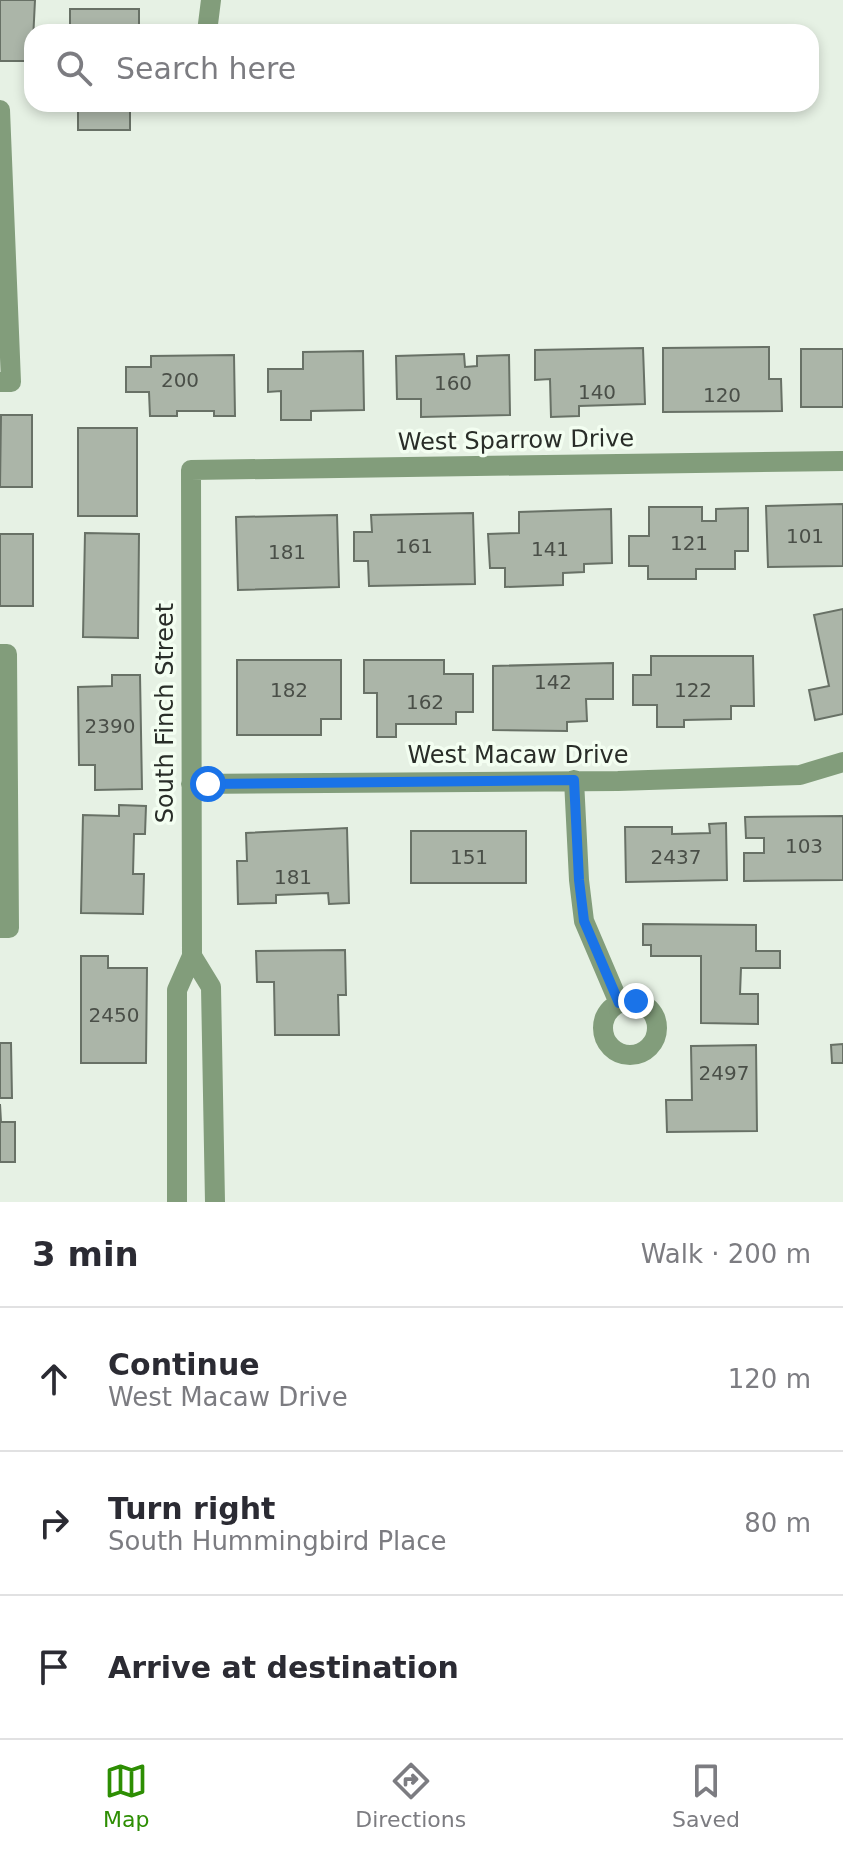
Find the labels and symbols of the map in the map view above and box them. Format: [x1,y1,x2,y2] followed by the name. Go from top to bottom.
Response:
[161,368,199,392] house number: 200
[434,371,472,395] house number: 160
[578,380,616,404] house number: 140
[703,383,741,407] house number: 120
[398,424,634,456] street label: West Sparrow Drive
[786,524,824,548] house number: 101
[670,531,708,555] house number: 121
[395,534,433,558] house number: 161
[531,537,569,561] house number: 141
[268,540,306,564] house number: 181
[151,603,179,823] street label: South Finch Street
[534,670,572,694] house number: 142
[270,678,308,702] house number: 182
[674,678,712,702] house number: 122
[406,690,444,714] house number: 162
[85,714,135,738] house number: 2390
[407,741,629,769] street label: West Macaw Drive
[190,766,226,802] route start
[785,834,823,858] house number: 103
[450,845,488,869] house number: 151
[651,845,701,869] house number: 2437
[274,865,312,889] house number: 181
[618,983,654,1019] route end
[89,1003,139,1027] house number: 2450
[699,1061,749,1085] house number: 2497

